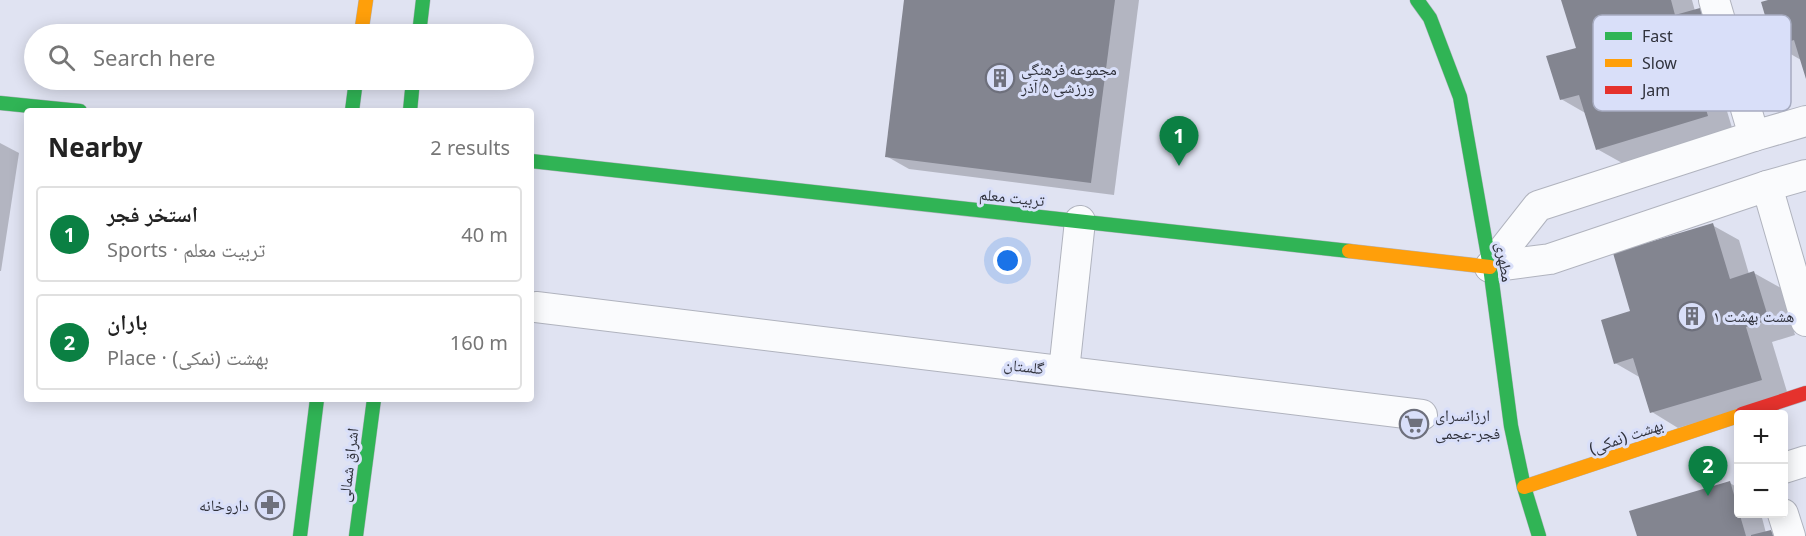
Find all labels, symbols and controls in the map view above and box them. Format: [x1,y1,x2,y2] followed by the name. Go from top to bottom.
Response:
[1593,15,1791,111] legend
[24,24,534,90] search box
[1642,25,1673,47] text: Fast
[45,41,78,74] icon: search
[93,42,215,72] text: Search here
[1642,52,1677,74] text: Slow
[1020,58,1117,98] place label: مجموعه فرهنگی ورزشی ۵ آذر
[984,62,1016,94] building icon: مجموعه فرهنگی ورزشی ۵ آذر
[1640,79,1670,101] text: Jam
[1160,116,1198,166] pin: 1
[48,129,143,165] text: Nearby
[430,134,510,161] text: 2 results
[978,183,1046,211] street label: تربیت معلم
[107,198,198,228] text: استخر فجر
[64,221,75,248] text: 1
[461,221,508,248] text: 40 m
[107,236,265,263] text: Sports · تربیت معلم
[1491,241,1519,283] street label: مطهری
[993,246,1022,275] your location
[1676,300,1708,332] building icon: هشت بهشت ۱
[1713,305,1795,327] place label: هشت بهشت ۱
[107,306,147,336] text: باران
[64,329,75,356] text: 2
[450,329,508,356] text: 160 m
[107,344,269,371] text: Place · بهشت (نمکی)
[1003,353,1046,379] street label: گلستان
[1435,404,1500,444] place label: ارزانسرای فجر-عجمی
[1398,408,1430,440] supermarket icon: ارزانسرای فجر-عجمی
[1734,410,1788,518] map controls
[1734,410,1788,464] button: +
[1586,413,1666,459] street label: بهشت (نمکی)
[333,427,363,503] street label: اشراق شمالی
[1688,446,1728,496] pin: 2
[1734,464,1788,518] button: −
[254,489,286,521] pharmacy icon: داروخانه
[199,494,249,516] place label: داروخانه

